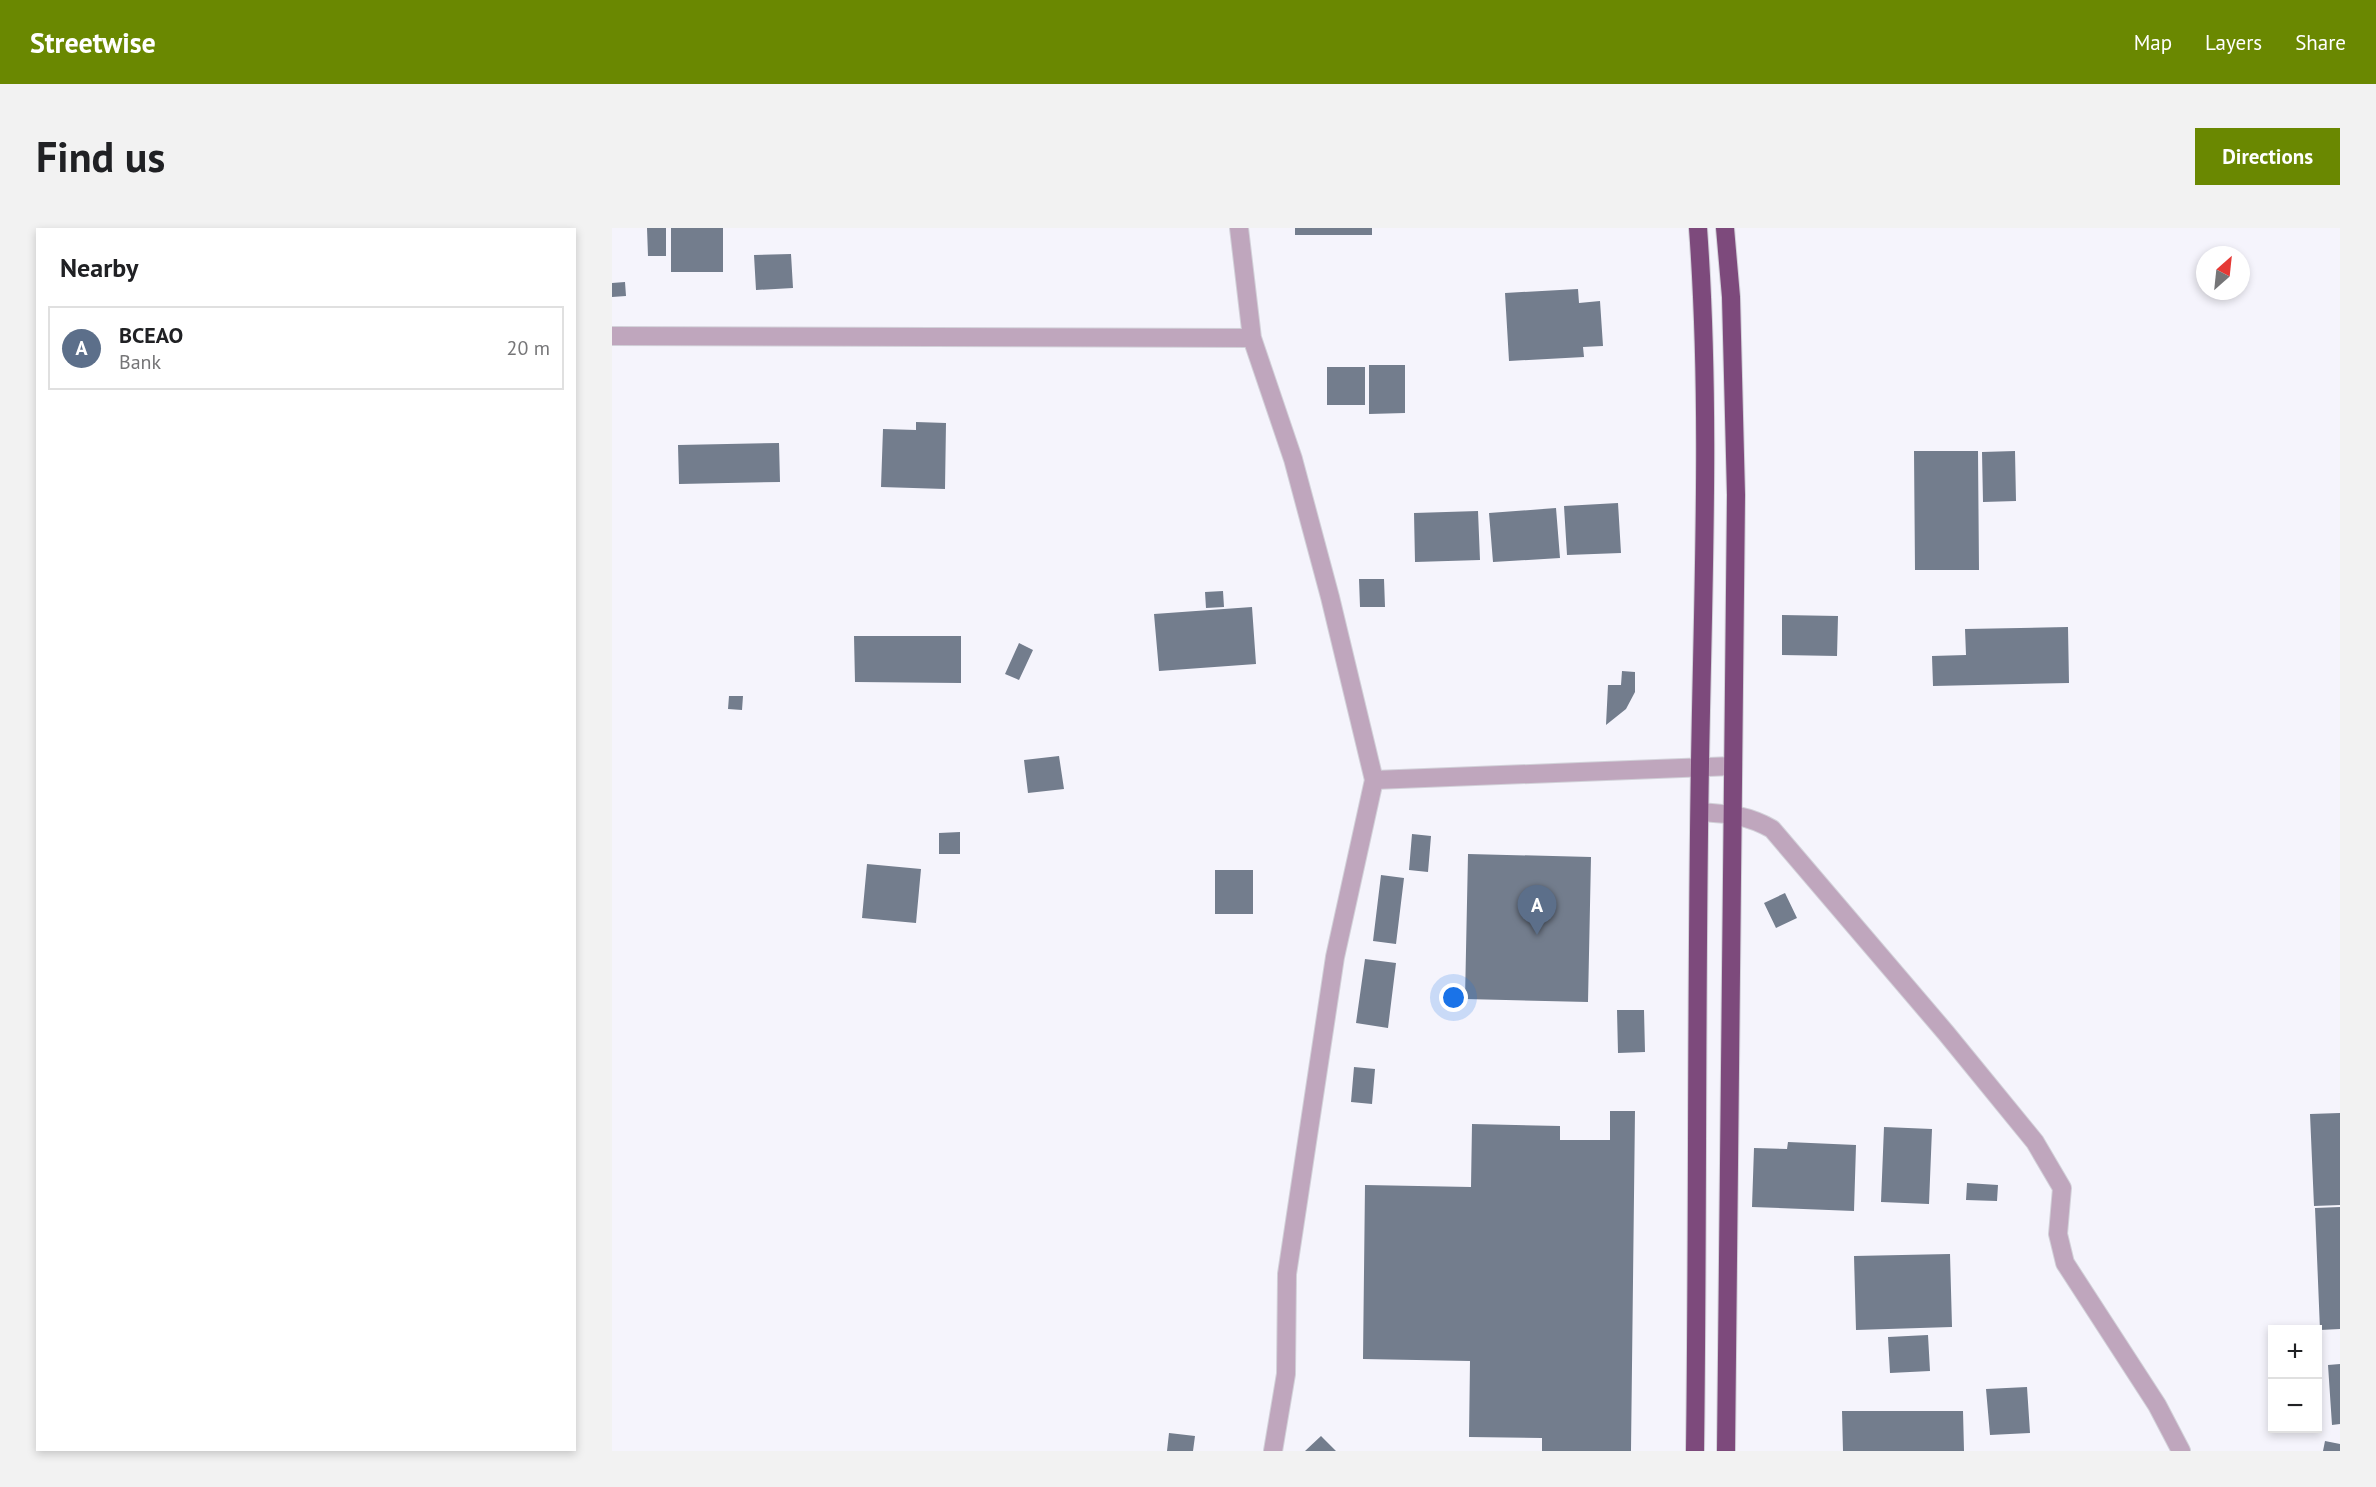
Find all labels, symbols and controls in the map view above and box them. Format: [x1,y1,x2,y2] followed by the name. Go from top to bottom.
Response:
[30,24,156,61] text: Streetwise
[2134,29,2172,56] text: Map
[2205,29,2262,56] text: Layers
[2295,29,2346,56] text: Share
[2195,128,2340,185] button: Directions
[36,129,165,184] text: Find us
[2196,246,2250,300] north arrow
[60,251,138,284] text: Nearby
[119,321,183,349] text: BCEAO
[75,335,88,361] text: A
[507,335,550,361] text: 20 m
[119,349,161,375] text: Bank
[1518,886,1556,935] pin: A
[1439,983,1468,1012] your location
[2268,1325,2322,1433] map controls
[2268,1325,2322,1379] button: +
[2268,1379,2322,1433] button: −

